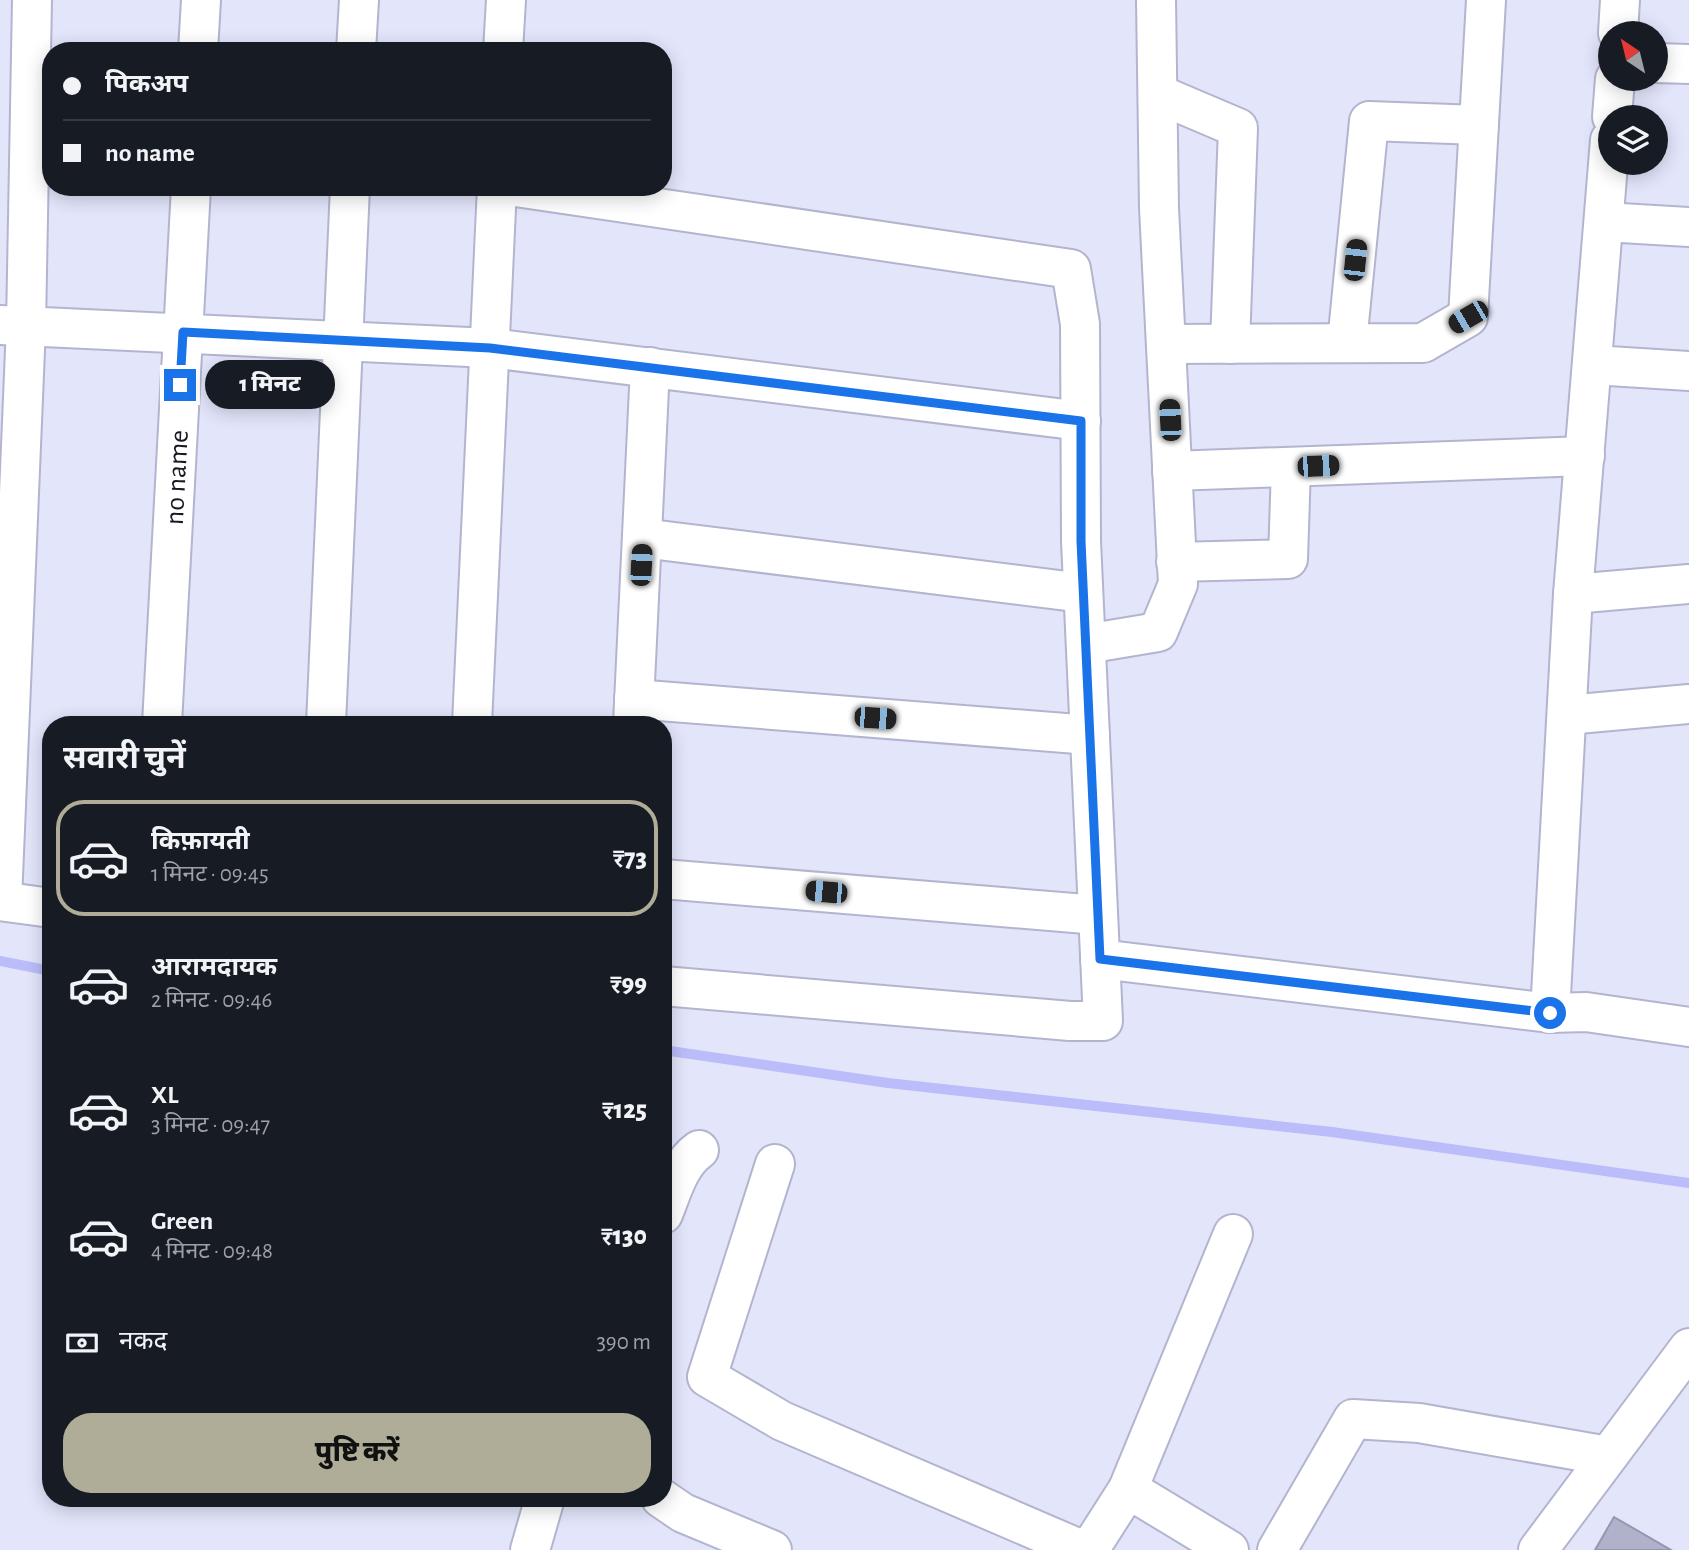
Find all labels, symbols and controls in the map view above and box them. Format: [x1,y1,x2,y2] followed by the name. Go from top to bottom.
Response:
[1598,21,1668,91] north arrow
[1598,21,1668,175] map controls
[105,71,188,97] text: पिकअप
[1598,105,1668,175] button: layers
[105,140,195,166] text: no name
[1343,238,1368,282] car
[1445,297,1492,337] car
[204,360,334,410] callout: 1 मिनट
[164,369,196,401] route end
[239,373,301,396] text: 1 मिनट
[1159,398,1182,442] car
[161,429,194,526] street label: no name
[1297,455,1340,477] car
[630,543,653,587] car
[854,706,897,730] car
[63,742,186,774] text: सवारी चुनें
[67,827,130,890] icon: car
[151,828,250,854] text: किफ़ायती
[613,845,647,871] text: ₹73
[151,863,269,886] text: 1 मिनट · 09:45
[805,880,848,904] car
[67,953,130,1016] icon: car
[151,954,277,980] text: आरामदायक
[610,971,647,997] text: ₹99
[151,989,272,1012] text: 2 मिनट · 09:46
[1534,997,1566,1029] route start
[67,1079,130,1142] icon: car
[151,1082,178,1108] text: XL
[602,1097,647,1123] text: ₹125
[151,1114,270,1137] text: 3 मिनट · 09:47
[67,1205,130,1268] icon: car
[151,1208,213,1234] text: Green
[601,1223,647,1249] text: ₹130
[151,1240,273,1263] text: 4 मिनट · 09:48
[63,1324,101,1362] icon: cash
[119,1328,167,1354] text: नकद
[596,1331,651,1354] text: 390 m
[63,1413,651,1493] button: पुष्टि करें

